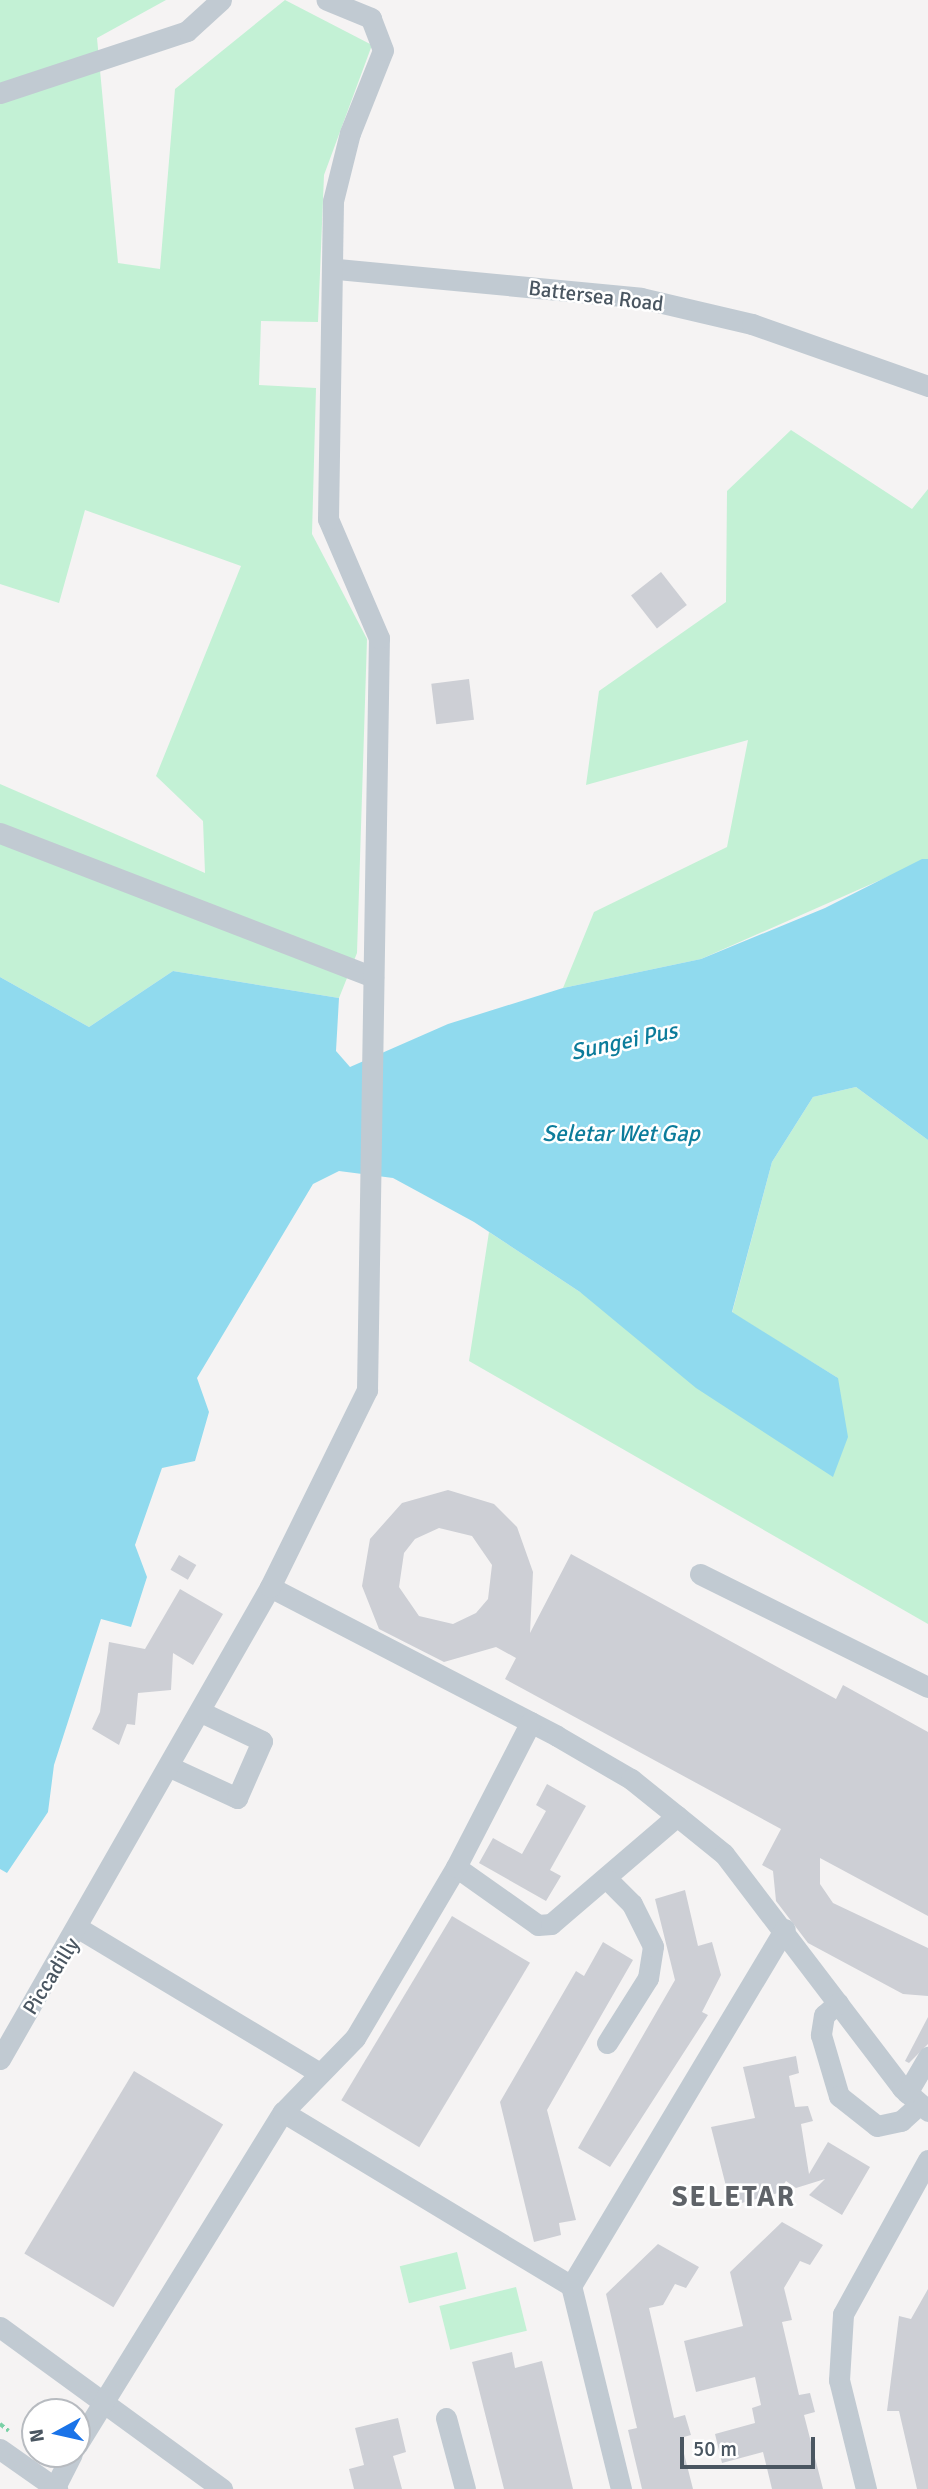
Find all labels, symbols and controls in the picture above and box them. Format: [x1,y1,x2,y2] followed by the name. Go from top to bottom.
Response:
[527,275,665,317] street label: Battersea Road
[568,1017,680,1067] water label: Sungei Pus
[542,1120,700,1148] water label: Seletar Wet Gap
[17,1933,85,2019] street label: Piccadilly
[673,2180,795,2214] district label: SELETAR
[21,2398,91,2468] north arrow
[683,2422,818,2466] scale bar
[24,2427,50,2444] text: N
[693,2436,737,2462] text: 50 m

